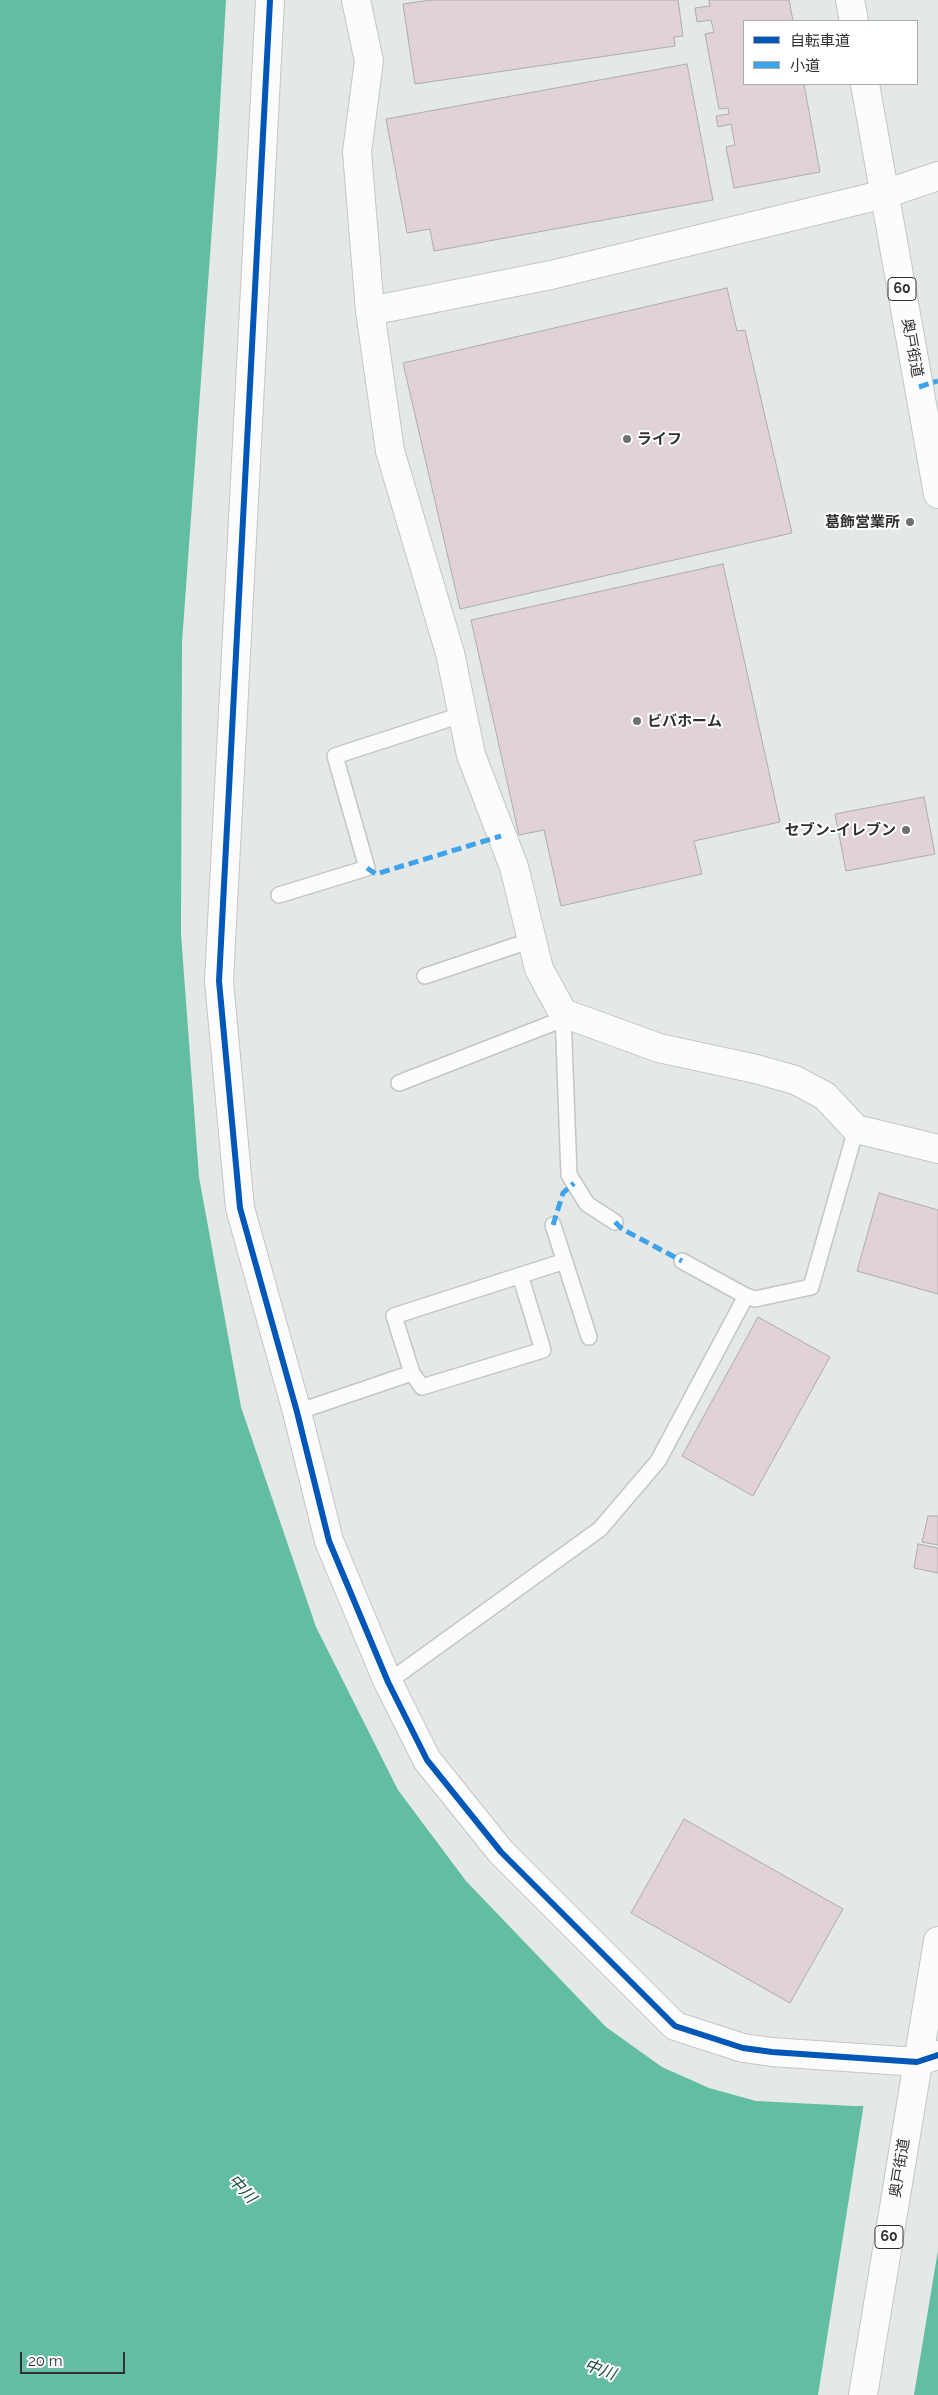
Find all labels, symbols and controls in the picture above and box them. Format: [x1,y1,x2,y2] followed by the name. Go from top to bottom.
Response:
[743,20,918,85] legend
[790,32,850,50] text: 自転車道
[790,57,820,75] text: 小道
[888,278,916,300] road number: 60
[898,317,926,379] street label: 奥戸街道
[637,430,682,448] place label: ライフ
[621,433,633,445] marker: ライフ
[825,513,900,531] place label: 葛飾営業所
[904,516,916,528] marker: 葛飾営業所
[647,712,722,730] place label: ビバホーム
[631,715,643,727] marker: ビバホーム
[785,821,896,839] place label: セブン-イレブン
[900,824,912,836] marker: セブン-イレブン
[886,2137,914,2199] street label: 奥戸街道
[224,2171,260,2207] water label: 中川
[875,2226,903,2248] road number: 60
[22,2342,128,2374] scale bar
[28,2352,63,2370] text: 20 m
[582,2356,618,2384] water label: 中川

